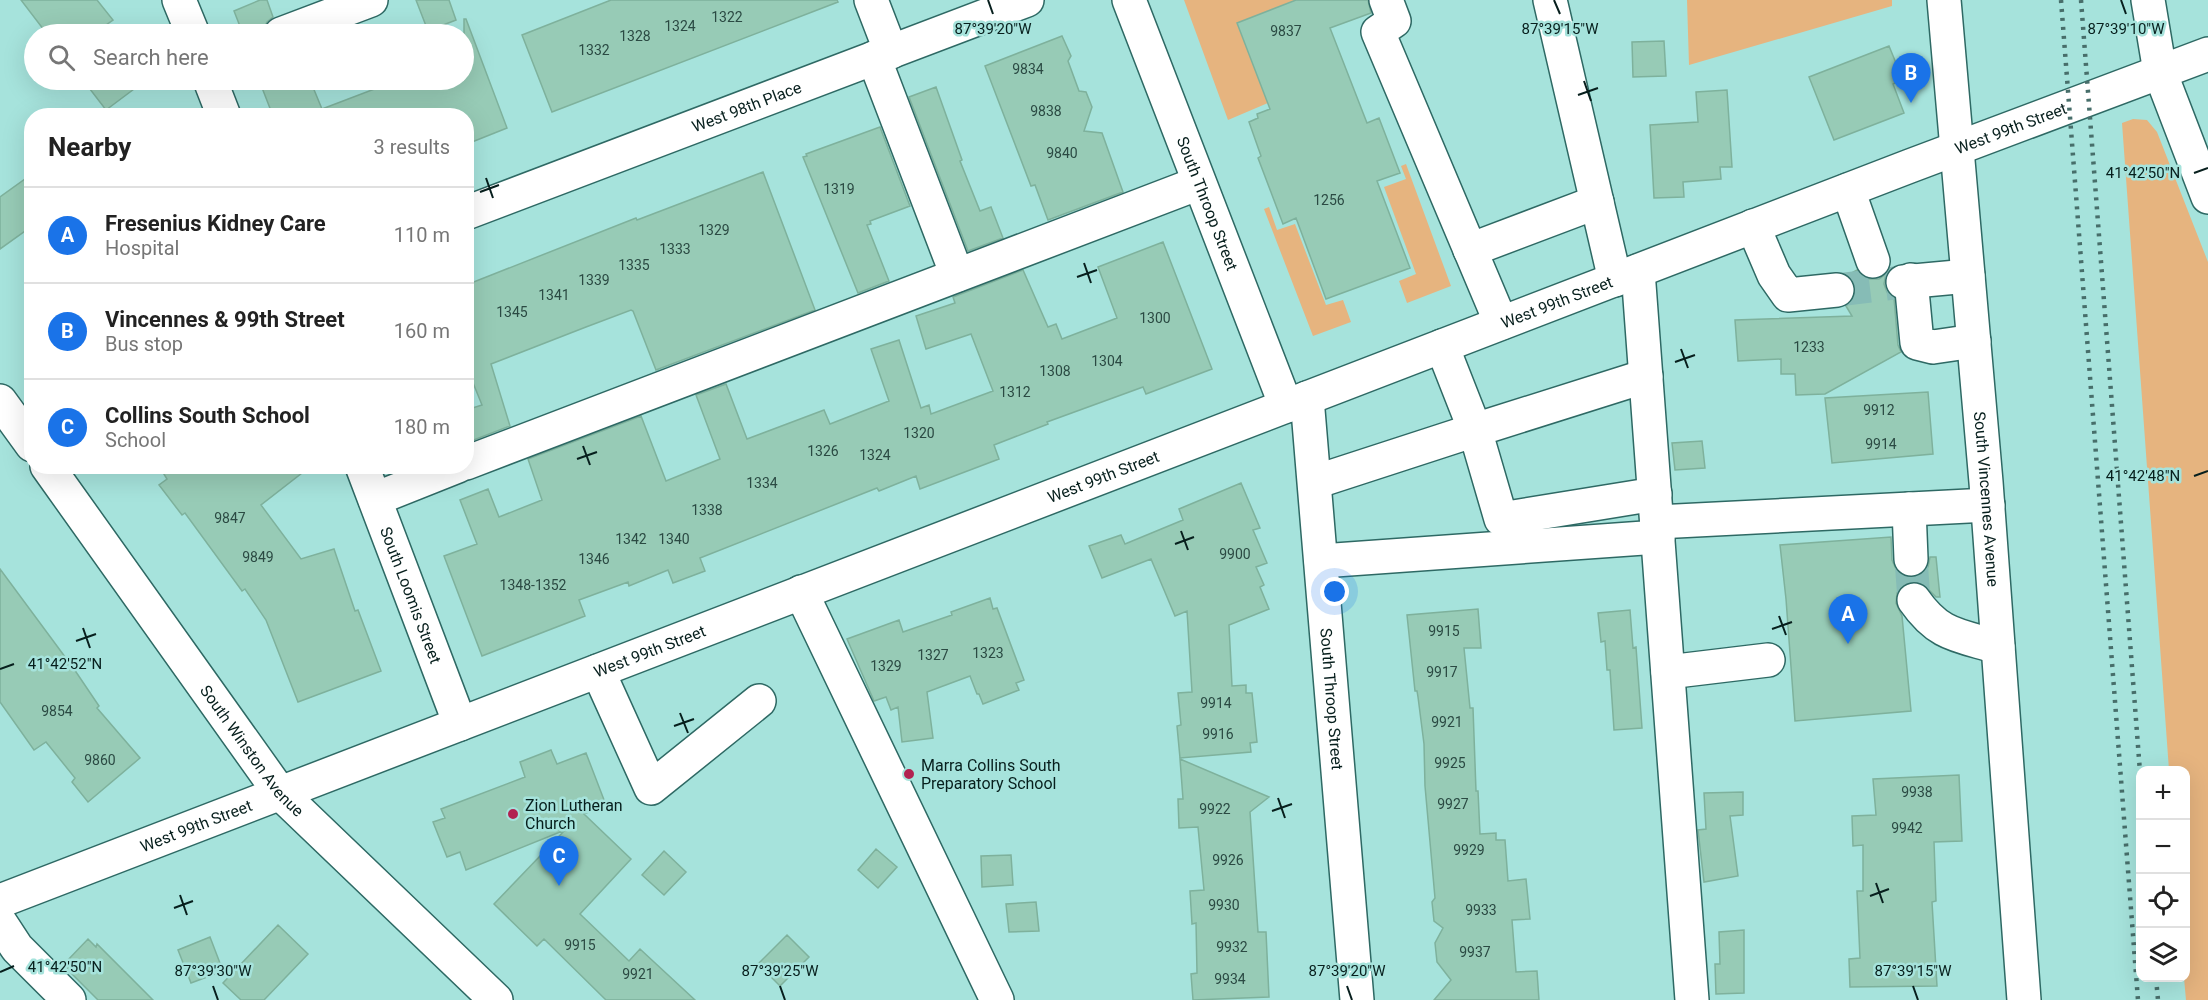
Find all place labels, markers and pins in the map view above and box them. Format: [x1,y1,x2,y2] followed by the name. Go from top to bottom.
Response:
[1892,54,1930,103] pin: B
[1828,594,1868,644] pin: A
[921,756,1061,793] place label: Marra Collins South Preparatory School
[902,767,916,781] marker: Marra Collins South Preparatory School
[525,796,623,833] place label: Zion Lutheran Church
[506,807,520,821] marker: Zion Lutheran Church
[540,836,578,886] pin: C

